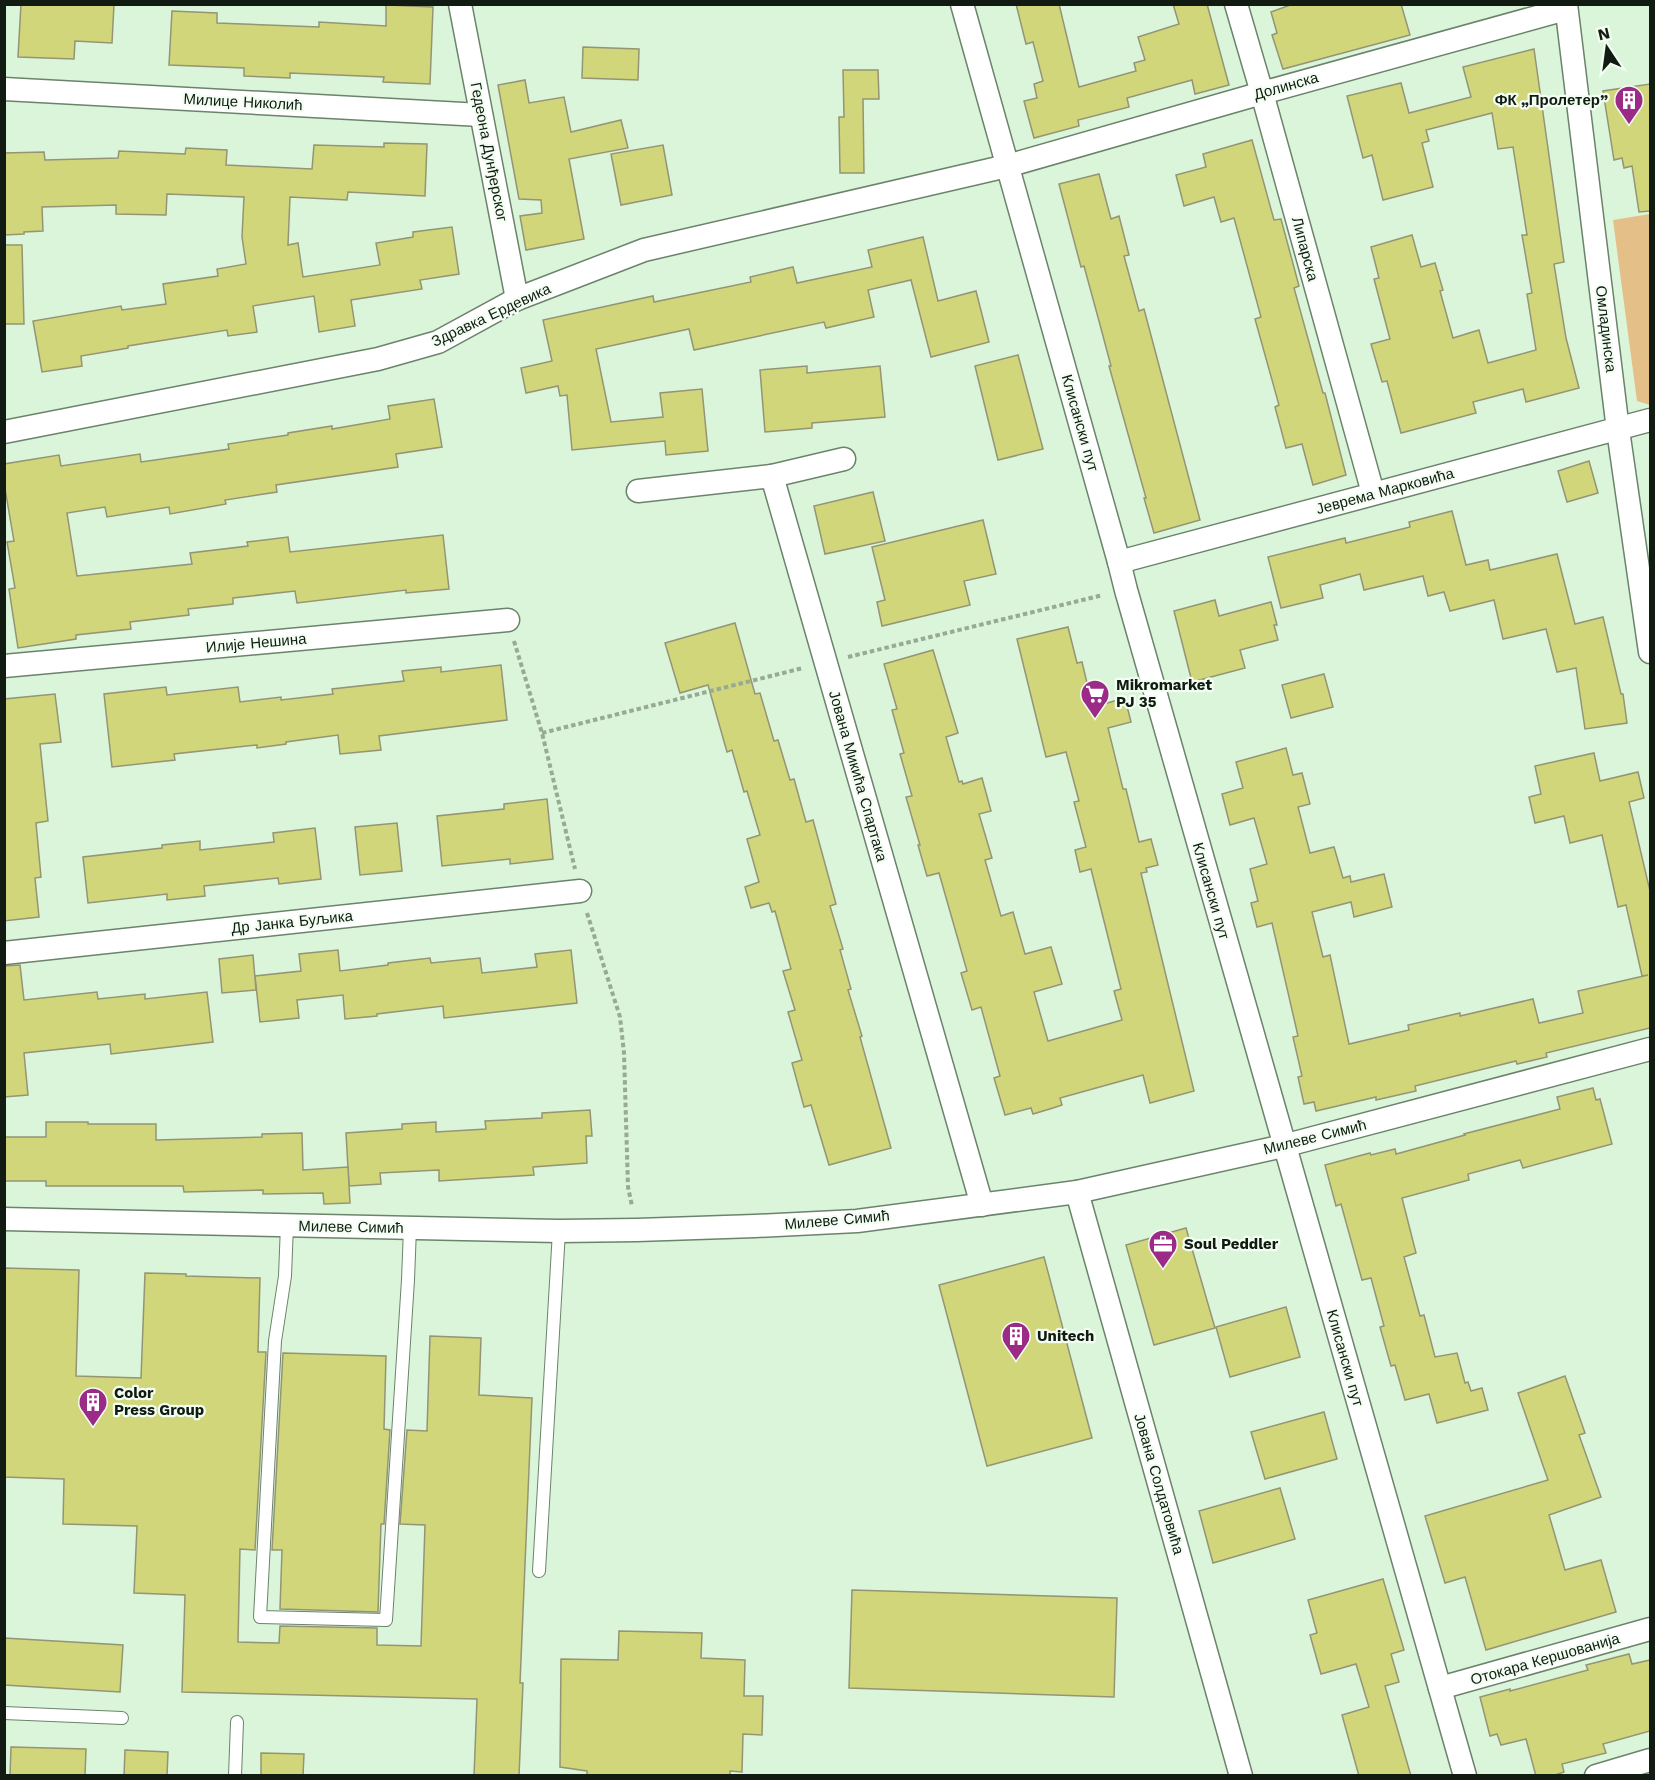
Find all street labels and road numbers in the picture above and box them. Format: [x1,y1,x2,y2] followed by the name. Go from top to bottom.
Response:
[1252,68,1321,104] street label: Долинска
[467,81,511,224] street label: Гедеона Дунђерског
[183,90,303,114] street label: Милице Николић
[1288,215,1322,284] street label: Липарска
[429,279,554,351] street label: Здравка Ердевика
[1592,285,1620,374] street label: Омладинска
[1058,372,1102,474] street label: Клисански пут
[1314,464,1456,518] street label: Јеврема Марковића
[205,630,308,656] street label: Илије Нешина
[825,688,891,864] street label: Јована Микића Спартака
[1189,840,1233,942] street label: Клисански пут
[230,907,354,937] street label: Др Јанка Буљика
[1262,1116,1368,1158] street label: Милеве Симић
[784,1206,890,1234] street label: Милеве Симић
[298,1217,404,1237] street label: Милеве Симић
[1323,1307,1367,1409] street label: Клисански пут
[1130,1411,1188,1557] street label: Јована Солдатовића
[1468,1629,1622,1689] street label: Отокара Кершованија

